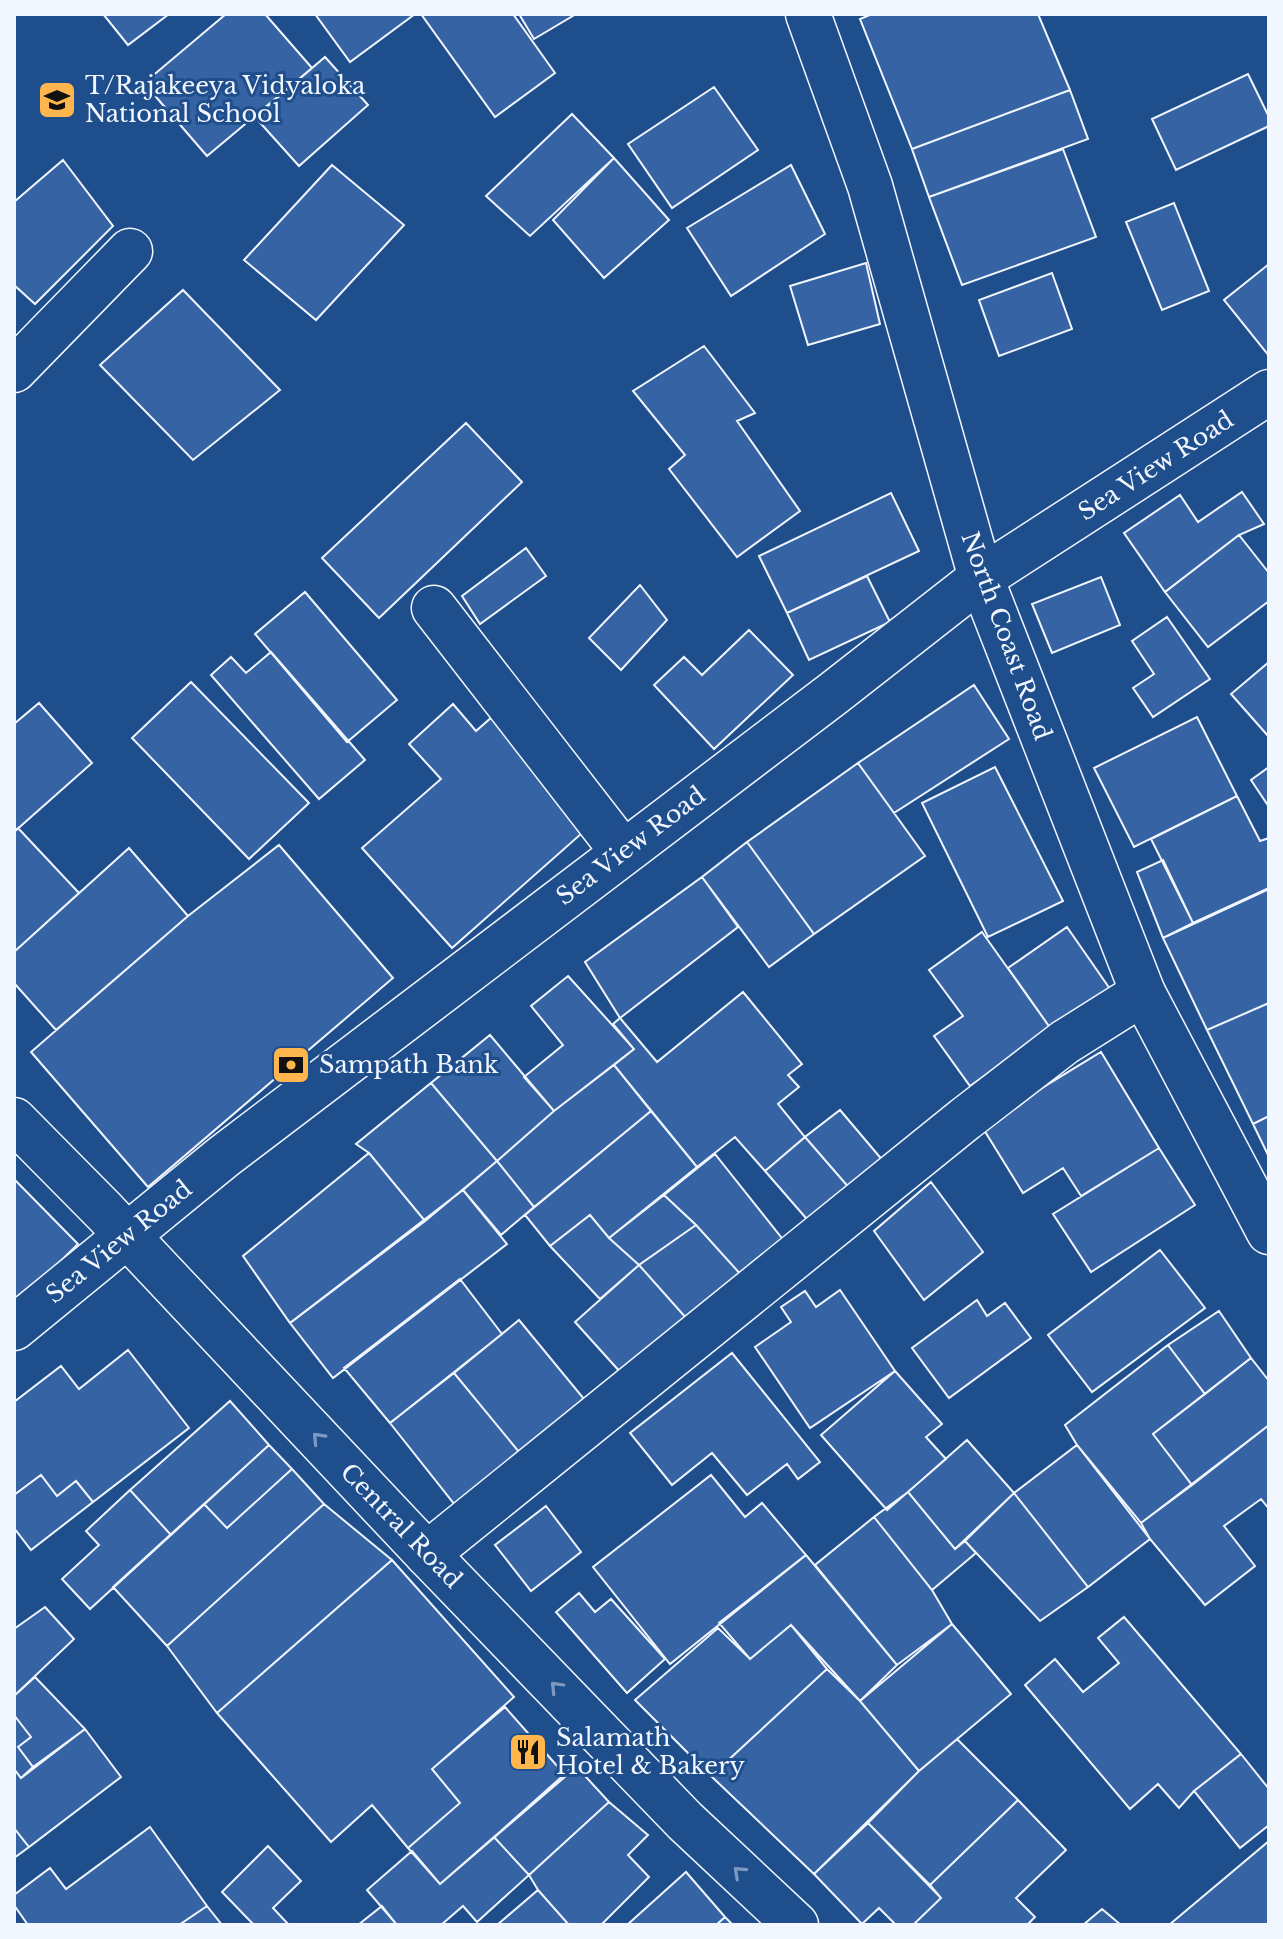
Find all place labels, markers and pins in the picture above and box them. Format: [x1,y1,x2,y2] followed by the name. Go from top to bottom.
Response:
[85,71,366,128] place label: T/Rajakeeya Vidyaloka National School
[36,79,78,121] school or university icon: T/Rajakeeya Vidyaloka National School
[270,1044,312,1086] bank icon: Sampath Bank
[319,1050,499,1079] place label: Sampath Bank
[556,1723,746,1780] place label: Salamath Hotel & Bakery
[507,1731,549,1773] restaurant icon: Salamath Hotel & Bakery

